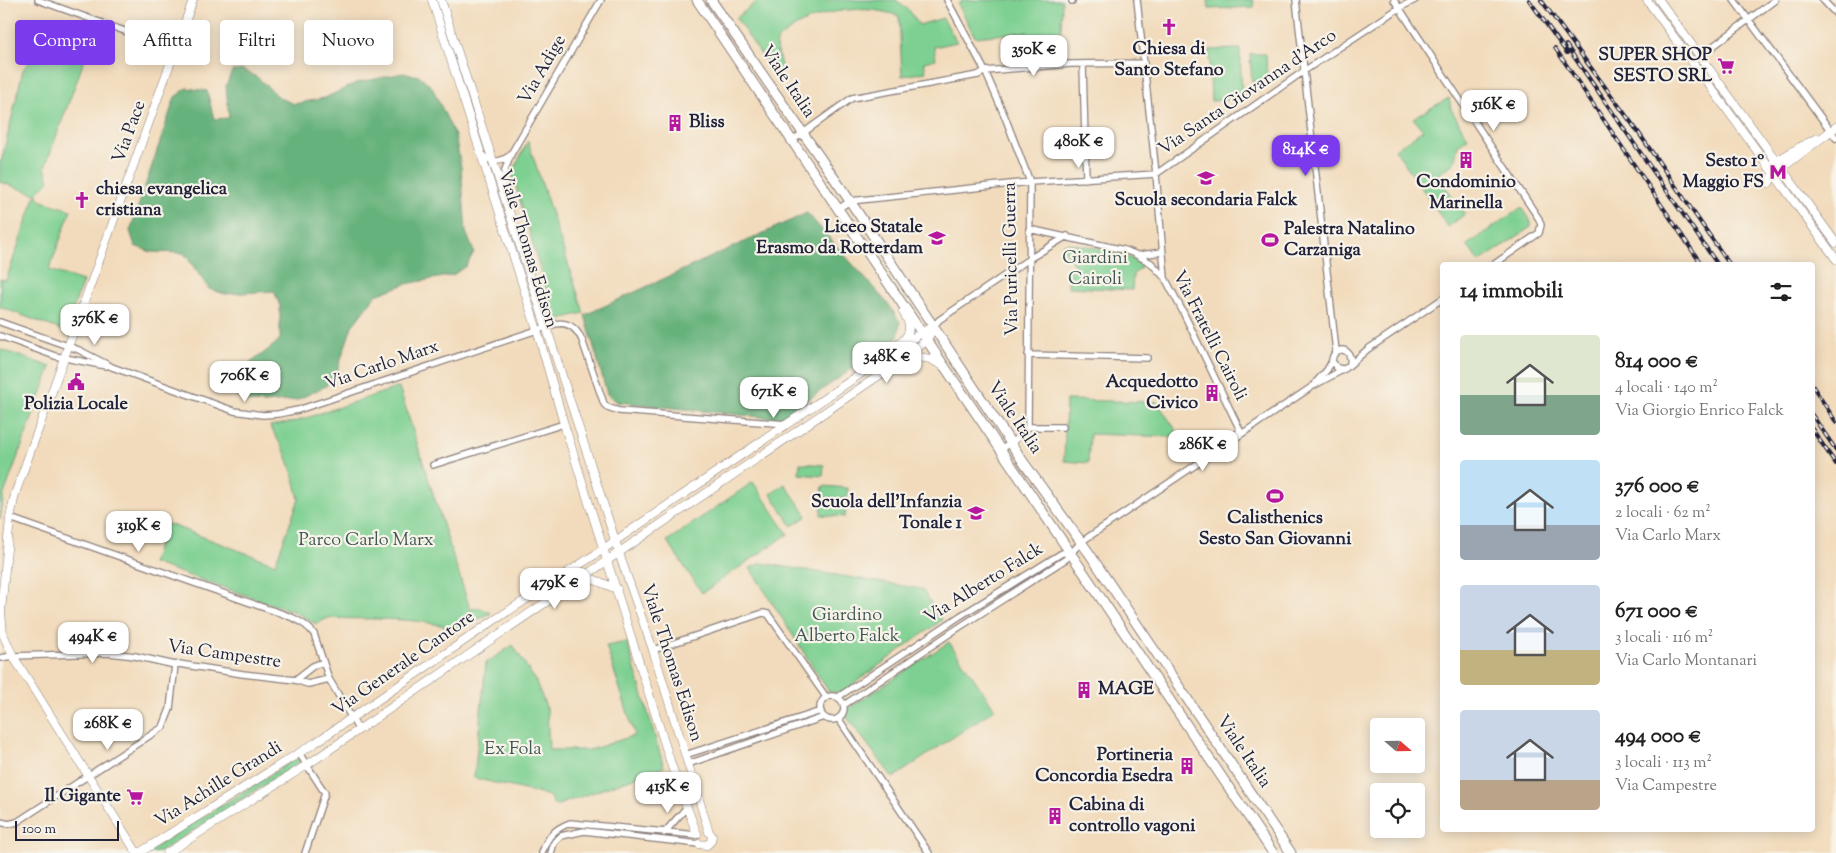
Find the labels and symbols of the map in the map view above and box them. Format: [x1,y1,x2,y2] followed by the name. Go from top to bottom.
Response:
[1159,17,1179,37] church icon: Chiesa di Santo Stefano
[1154,23,1343,163] street label: Via Santa Giovanna d'Arco
[513,30,573,110] street label: Via Adige
[993,34,1075,77] pin: 350K €
[1114,37,1224,84] place label: Chiesa di Santo Stefano
[753,40,821,124] street label: Viale Italia
[1598,43,1712,90] place label: SUPER SHOP SESTO SRL
[1716,56,1736,76] supermarket icon: SUPER SHOP SESTO SRL
[1453,90,1535,132] pin: 516K €
[107,97,153,167] street label: Via Pace
[689,110,725,136] place label: Bliss
[665,113,685,133] building icon: Bliss
[1038,126,1120,169] pin: 480K €
[1265,134,1347,177] pin: 814K €
[1683,149,1764,196] place label: Sesto 1º Maggio FS
[1456,150,1476,170] building icon: Condominio Marinella
[1768,162,1788,182] metro station icon: Sesto 1º Maggio FS
[490,166,564,332] street label: Viale Thomas Edison
[1196,168,1216,188] school or university icon: Scuola secondaria Falck
[1416,170,1516,217] place label: Condominio Marinella
[96,177,228,224] place label: chiesa evangelica cristiana
[998,182,1026,336] street label: Via Puricelli Guerra
[1115,188,1298,214] place label: Scuola secondaria Falck
[72,190,92,210] church icon: chiesa evangelica cristiana
[756,215,924,262] place label: Liceo Statale Erasmo da Rotterdam
[1284,217,1415,264] place label: Palestra Natalino Carzaniga
[927,228,947,248] school or university icon: Liceo Statale Erasmo da Rotterdam
[1260,230,1280,250] sports icon: Palestra Natalino Carzaniga
[1062,246,1128,293] park label: Giardini Cairoli
[1165,266,1253,406] street label: Via Fratelli Cairoli
[54,304,136,346] pin: 376K €
[321,334,443,398] street label: Via Carlo Marx
[846,342,928,384] pin: 348K €
[204,360,286,403] pin: 706K €
[1106,370,1198,417] place label: Acquedotto Civico
[66,372,86,392] public building icon: Polizia Locale
[733,376,815,419] pin: 671K €
[980,376,1048,460] street label: Viale Italia
[1202,383,1222,403] building icon: Acquedotto Civico
[24,392,128,418] place label: Polizia Locale
[1162,430,1244,472] pin: 286K €
[1265,486,1285,506] sports icon: Calisthenics Sesto San Giovanni
[811,490,963,537] place label: Scuola dell'Infanzia Tonale 1
[966,503,986,523] school or university icon: Scuola dell'Infanzia Tonale 1
[1199,506,1352,553] place label: Calisthenics Sesto San Giovanni
[98,510,180,553] pin: 319K €
[298,528,434,554] park label: Parco Carlo Marx
[919,537,1049,631] street label: Via Alberto Falck
[514,568,596,610] pin: 479K €
[633,581,709,746] street label: Viale Thomas Edison
[794,603,900,650] park label: Giardino Alberto Falck
[327,605,481,723] street label: Via Generale Cantore
[52,622,134,664] pin: 494K €
[165,634,283,676] street label: Via Campestre
[1098,677,1154,703] place label: MAGE
[1074,680,1094,700] building icon: MAGE
[67,708,149,751] pin: 268K €
[1209,710,1277,794] street label: Viale Italia
[1370,718,1425,772] north arrow
[150,735,288,835] street label: Via Achille Grandi
[484,737,542,763] park label: Ex Fola
[1035,743,1174,790] place label: Portineria Concordia Esedra
[1177,756,1197,776] building icon: Portineria Concordia Esedra
[627,772,709,814] pin: 415K €
[44,784,122,810] place label: Il Gigante
[125,787,145,807] supermarket icon: Il Gigante
[1069,793,1196,840] place label: Cabina di controllo vagoni
[1045,806,1065,826] building icon: Cabina di controllo vagoni
[15,818,119,841] scale bar

